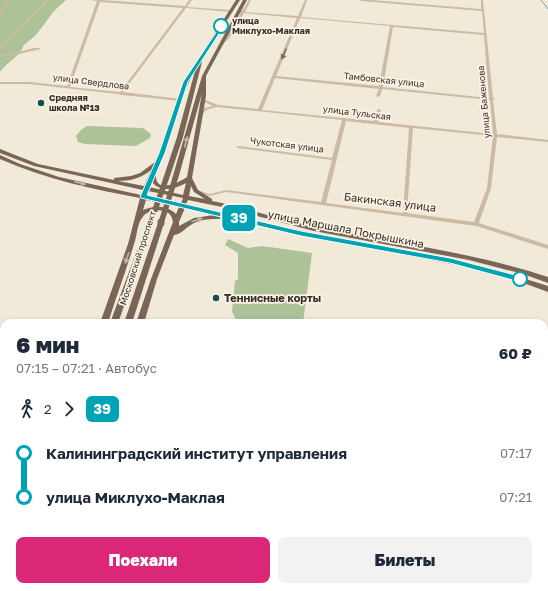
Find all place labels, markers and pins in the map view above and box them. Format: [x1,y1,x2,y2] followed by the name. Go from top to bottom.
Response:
[232,15,310,36] place label: улица Миклухо-Маклая
[213,18,229,34] marker: улица Миклухо-Маклая
[49,92,100,113] place label: Средняя школа №13
[36,98,46,108] marker: Средняя школа №13
[512,271,528,287] unlabelled marker
[224,291,321,304] place label: Теннисные корты
[211,293,221,303] marker: Теннисные корты

